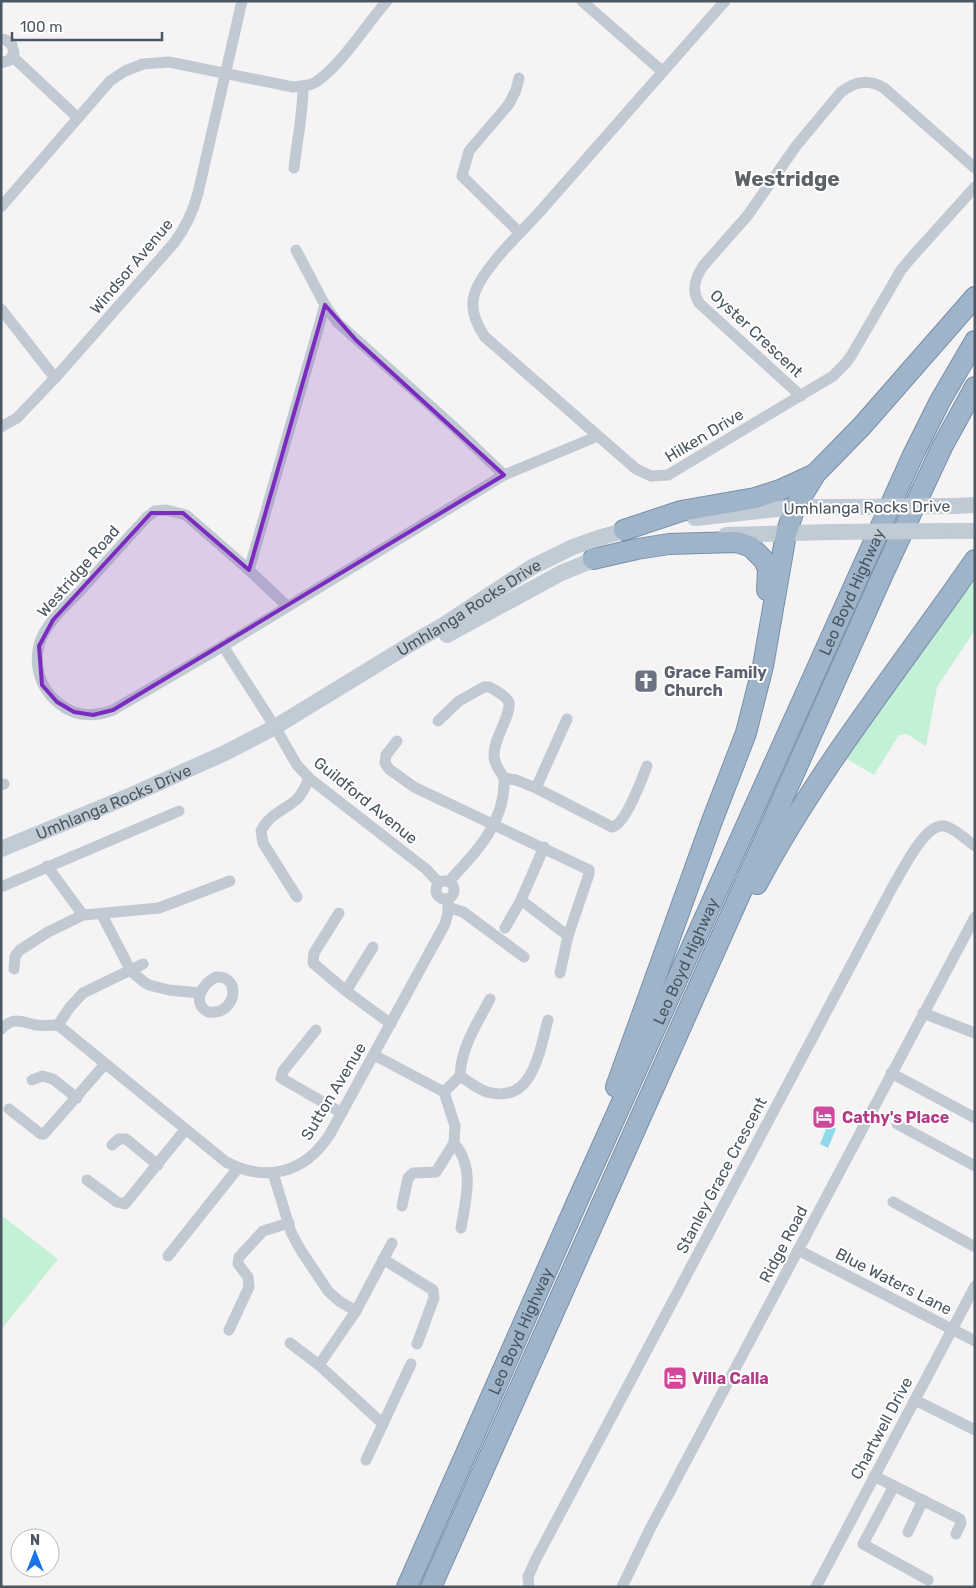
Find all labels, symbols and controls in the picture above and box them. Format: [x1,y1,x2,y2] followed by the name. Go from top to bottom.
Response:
[12,10,162,42] scale bar
[20,18,62,36] text: 100 m
[734,166,840,191] district label: Westridge
[86,215,177,318] street label: Windsor Avenue
[706,286,807,381] street label: Oyster Crescent
[662,405,747,466] street label: Hilken Drive
[783,497,951,518] street label: Umhlanga Rocks Drive
[33,521,123,621] street label: Westridge Road
[815,525,889,658] street label: Leo Boyd Highway
[393,555,544,660] street label: Umhlanga Rocks Drive
[664,663,767,700] place label: Grace Family Church
[633,668,659,694] church icon: Grace Family Church
[310,753,421,848] street label: Guildford Avenue
[33,760,194,844] street label: Umhlanga Rocks Drive
[649,895,723,1028] street label: Leo Boyd Highway
[297,1039,370,1144] street label: Sutton Avenue
[672,1094,771,1257] street label: Stanley Grace Crescent
[811,1104,837,1130] hotel icon: Cathy's Place
[842,1108,949,1127] place label: Cathy's Place
[755,1203,812,1286] street label: Ridge Road
[832,1244,955,1319] street label: Blue Waters Lane
[484,1264,557,1398] street label: Leo Boyd Highway
[662,1365,688,1391] hotel icon: Villa Calla
[692,1369,769,1388] place label: Villa Calla
[846,1374,916,1483] street label: Chartwell Drive
[10,1528,60,1578] north arrow
[30,1532,40,1549] text: N

